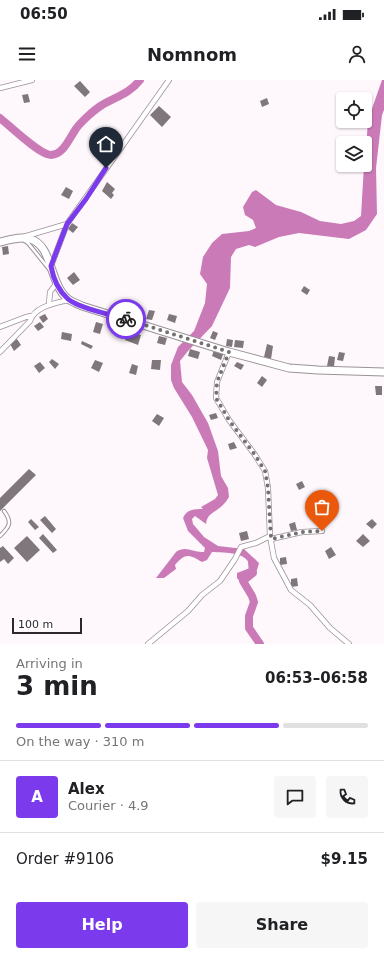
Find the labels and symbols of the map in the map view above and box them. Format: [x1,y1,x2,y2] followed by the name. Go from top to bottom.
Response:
[89,127,123,168] pin
[106,299,146,339] courier
[305,490,339,531] pin
[12,616,82,635] scale bar

